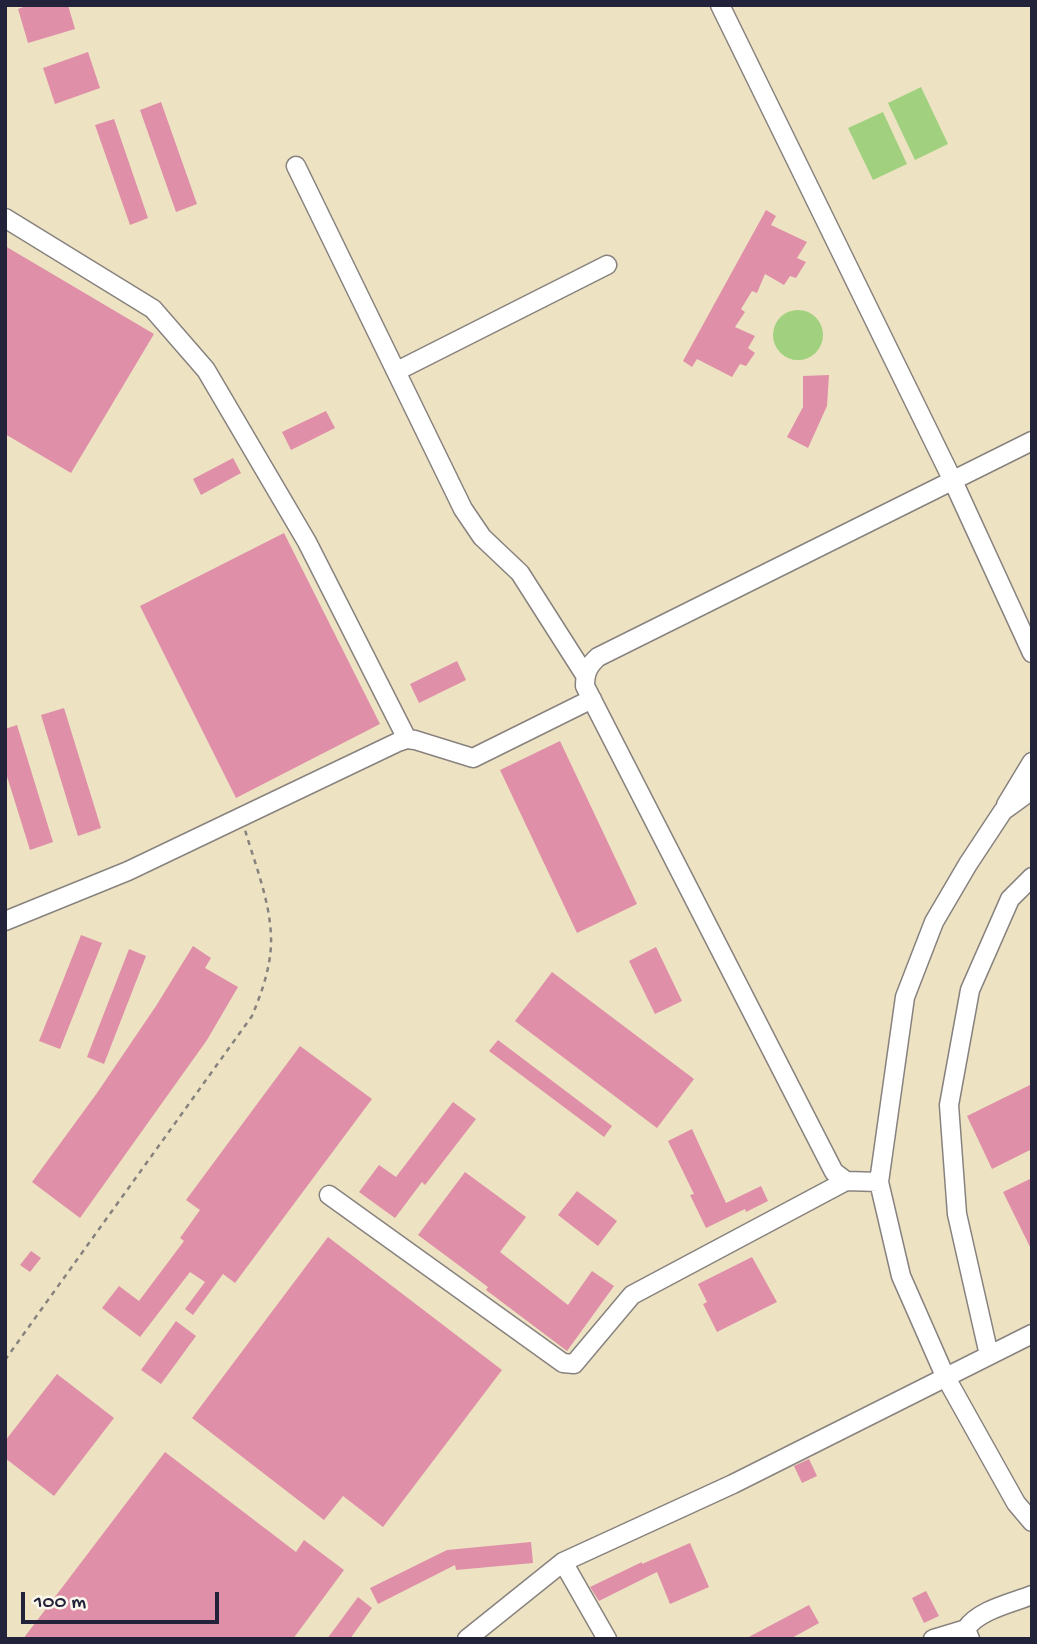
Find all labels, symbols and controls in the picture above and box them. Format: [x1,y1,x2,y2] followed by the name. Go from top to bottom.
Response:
[24,1578,222,1622] scale bar
[34,1591,86,1616] text: 100 m

